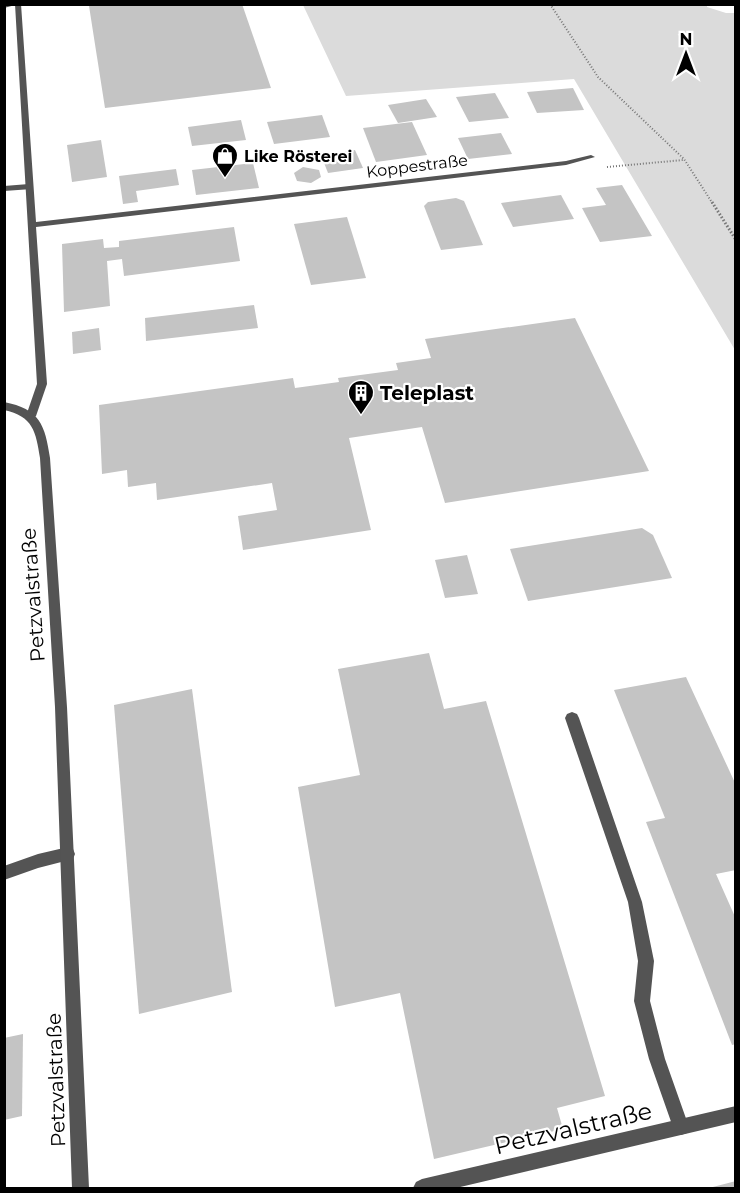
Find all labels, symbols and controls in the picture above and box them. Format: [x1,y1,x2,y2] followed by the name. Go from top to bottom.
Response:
[656,24,716,84] north arrow
[680,30,692,49] text: N
[210,141,240,179] shop icon: Like Rösterei
[244,147,352,166] place label: Like Rösterei
[365,150,469,182] street label: Koppestraße
[346,378,376,416] building icon: Teleplast
[380,381,474,405] place label: Teleplast
[16,527,50,663] street label: Petzvalstraße
[42,1012,70,1148] street label: Petzvalstraße
[491,1096,655,1160] street label: Petzvalstraße

